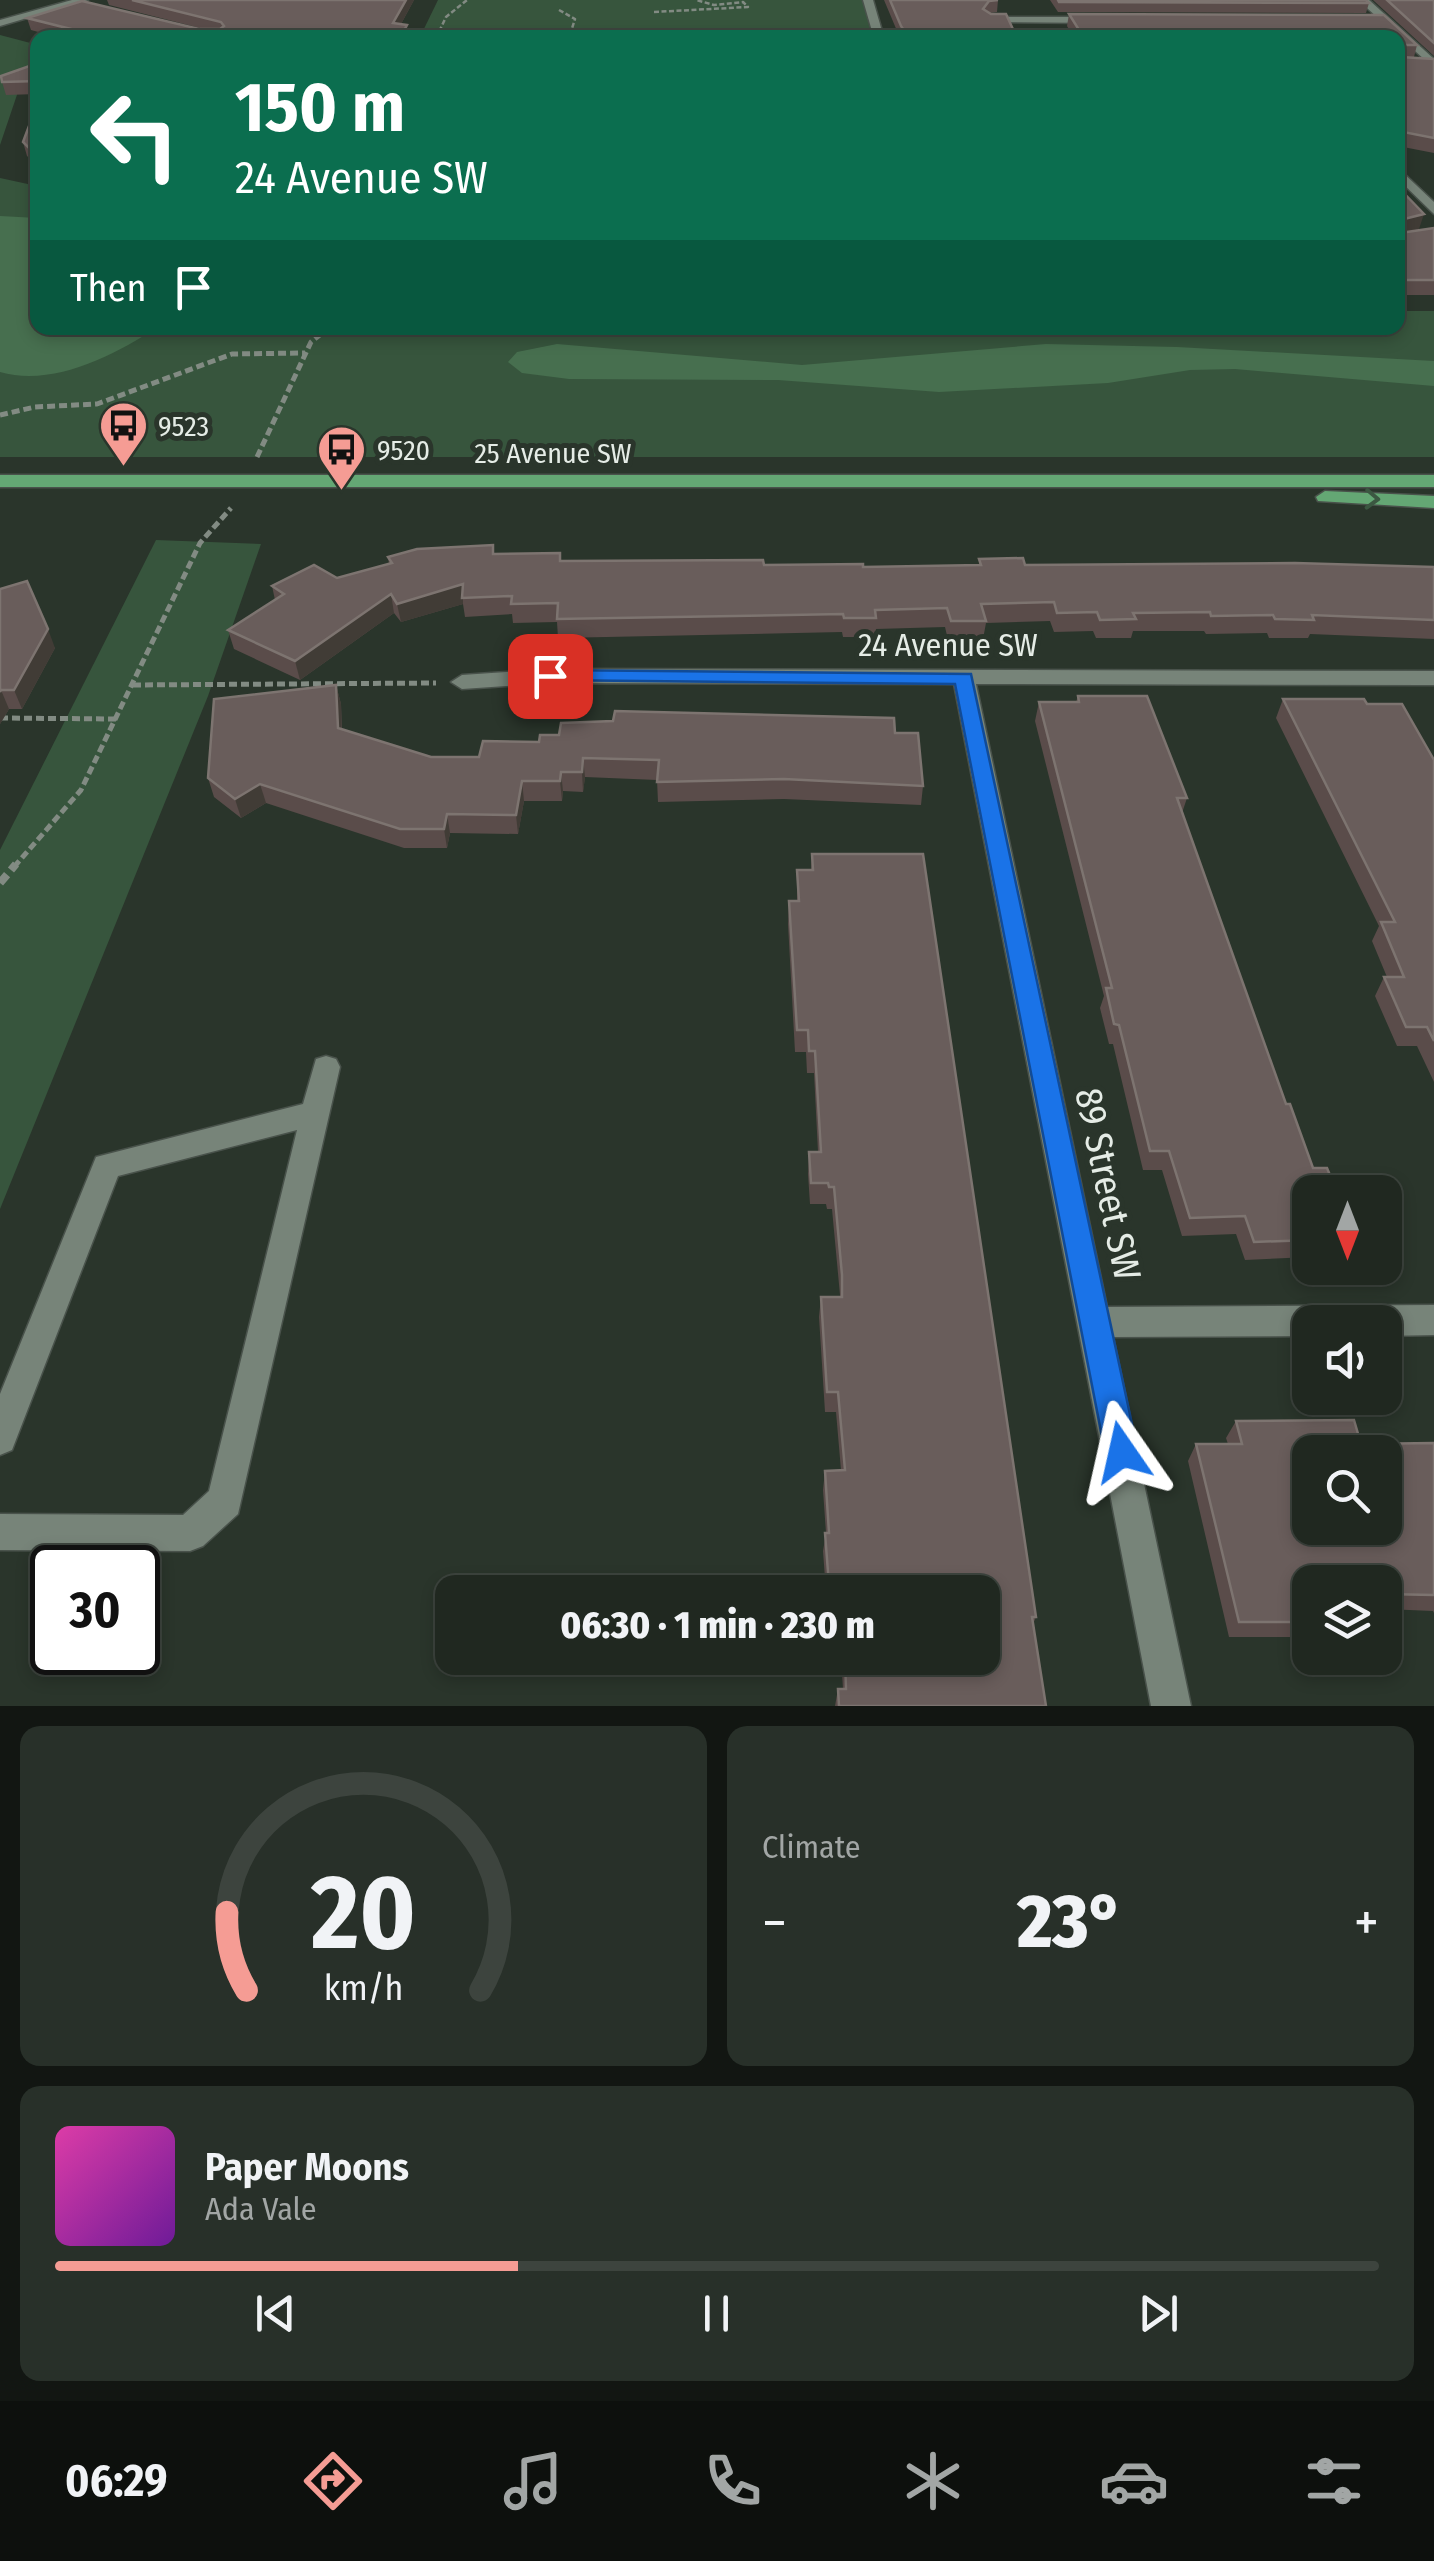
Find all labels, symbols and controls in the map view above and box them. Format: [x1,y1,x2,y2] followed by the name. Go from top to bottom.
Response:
[235,66,405,150] text: 150 m
[70,70,200,200] icon: left
[235,151,488,205] text: 24 Avenue SW
[166,260,221,315] icon: arrive
[70,265,146,311] text: Then
[97,400,149,468] bus stop icon: 9523
[158,410,209,443] place label: 9523
[316,424,368,492] bus stop icon: 9520
[377,434,430,467] place label: 9520
[474,437,632,470] street label: 25 Avenue SW
[1365,488,1381,509] one-way arrow
[858,626,1038,664] street label: 24 Avenue SW
[508,634,593,719] pin
[523,649,578,704] icon: arrive
[1065,1084,1151,1284] street label: 89 Street SW
[1292,1175,1402,1285] north arrow
[1292,1175,1402,1675] map controls
[1292,1305,1402,1415] button: sound
[1070,1400,1174,1504] position arrow
[1292,1435,1402,1545] button: search
[30,1545,160,1675] speed limit sign: 30
[1292,1565,1402,1675] button: layers
[560,1602,875,1648] text: 06:30 · 1 min · 230 m
[762,1828,861,1866] text: Climate
[310,1851,416,1976] text: 20
[1017,1877,1124,1967] text: 23°
[762,1890,787,1956] text: −
[1354,1890,1379,1956] text: +
[324,1967,403,2009] text: km/h
[205,2144,409,2190] text: Paper Moons
[205,2190,317,2228] text: Ada Vale
[248,2286,303,2341] icon: previous
[689,2286,744,2341] icon: pause
[1131,2286,1186,2341] icon: next
[298,2446,368,2516] icon: directions
[498,2446,568,2516] icon: music
[698,2446,768,2516] icon: phone
[898,2446,968,2516] icon: climate
[1099,2446,1169,2516] icon: car
[1299,2446,1369,2516] icon: filters
[65,2454,167,2508] text: 06:29

